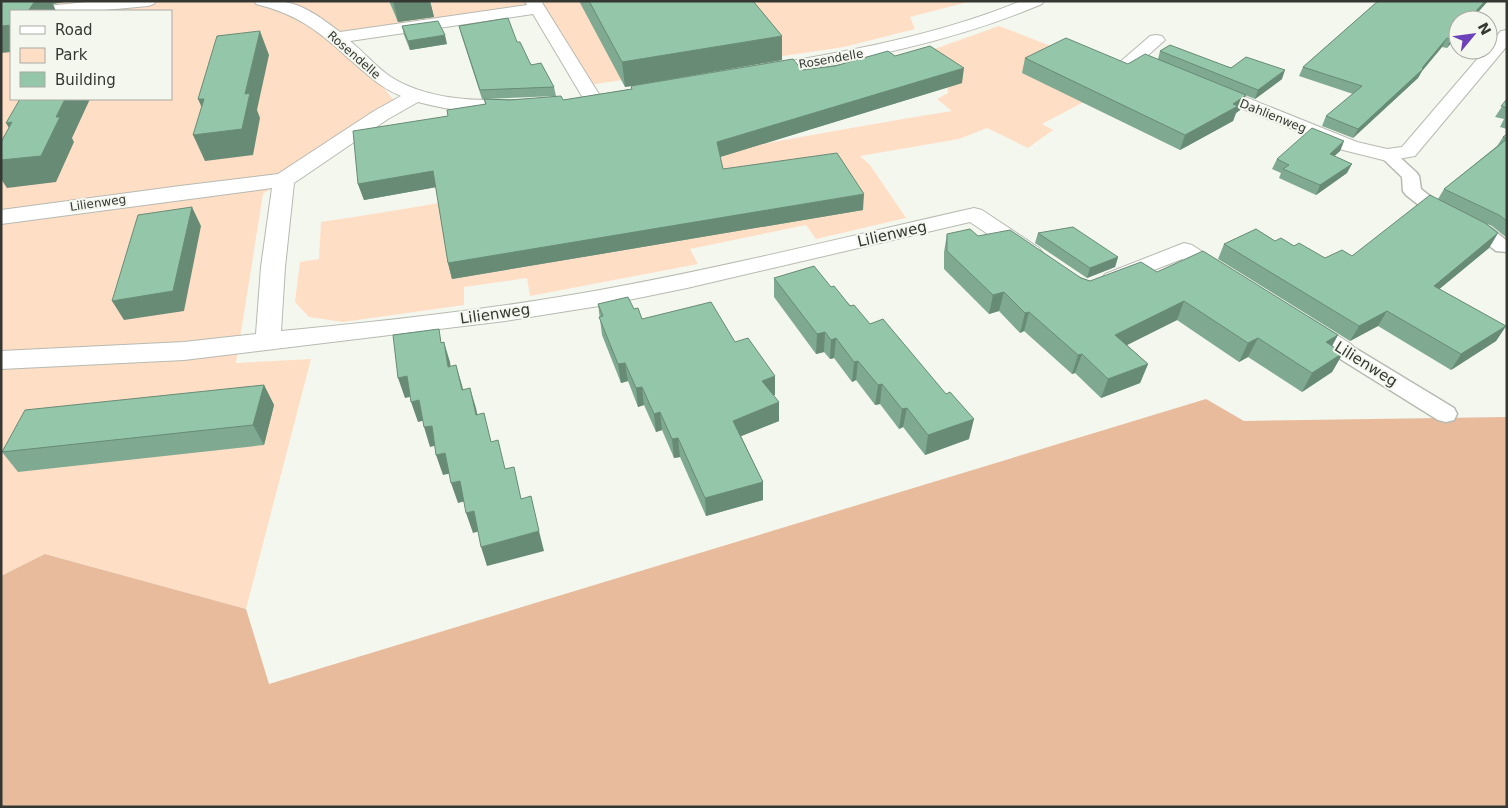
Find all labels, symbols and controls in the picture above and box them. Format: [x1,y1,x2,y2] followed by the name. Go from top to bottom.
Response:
[10,10,172,100] legend
[1448,10,1498,60] north arrow
[1475,20,1494,38] text: N
[55,21,93,39] text: Road
[325,28,383,82] street label: Rosendelle
[55,46,88,64] text: Park
[798,46,864,72] street label: Rosendelle
[55,71,116,89] text: Building
[1238,96,1308,136] street label: Dahlienweg
[69,192,127,214] street label: Lilienweg
[856,217,928,251] street label: Lilienweg
[459,300,531,328] street label: Lilienweg
[1331,338,1401,390] street label: Lilienweg

